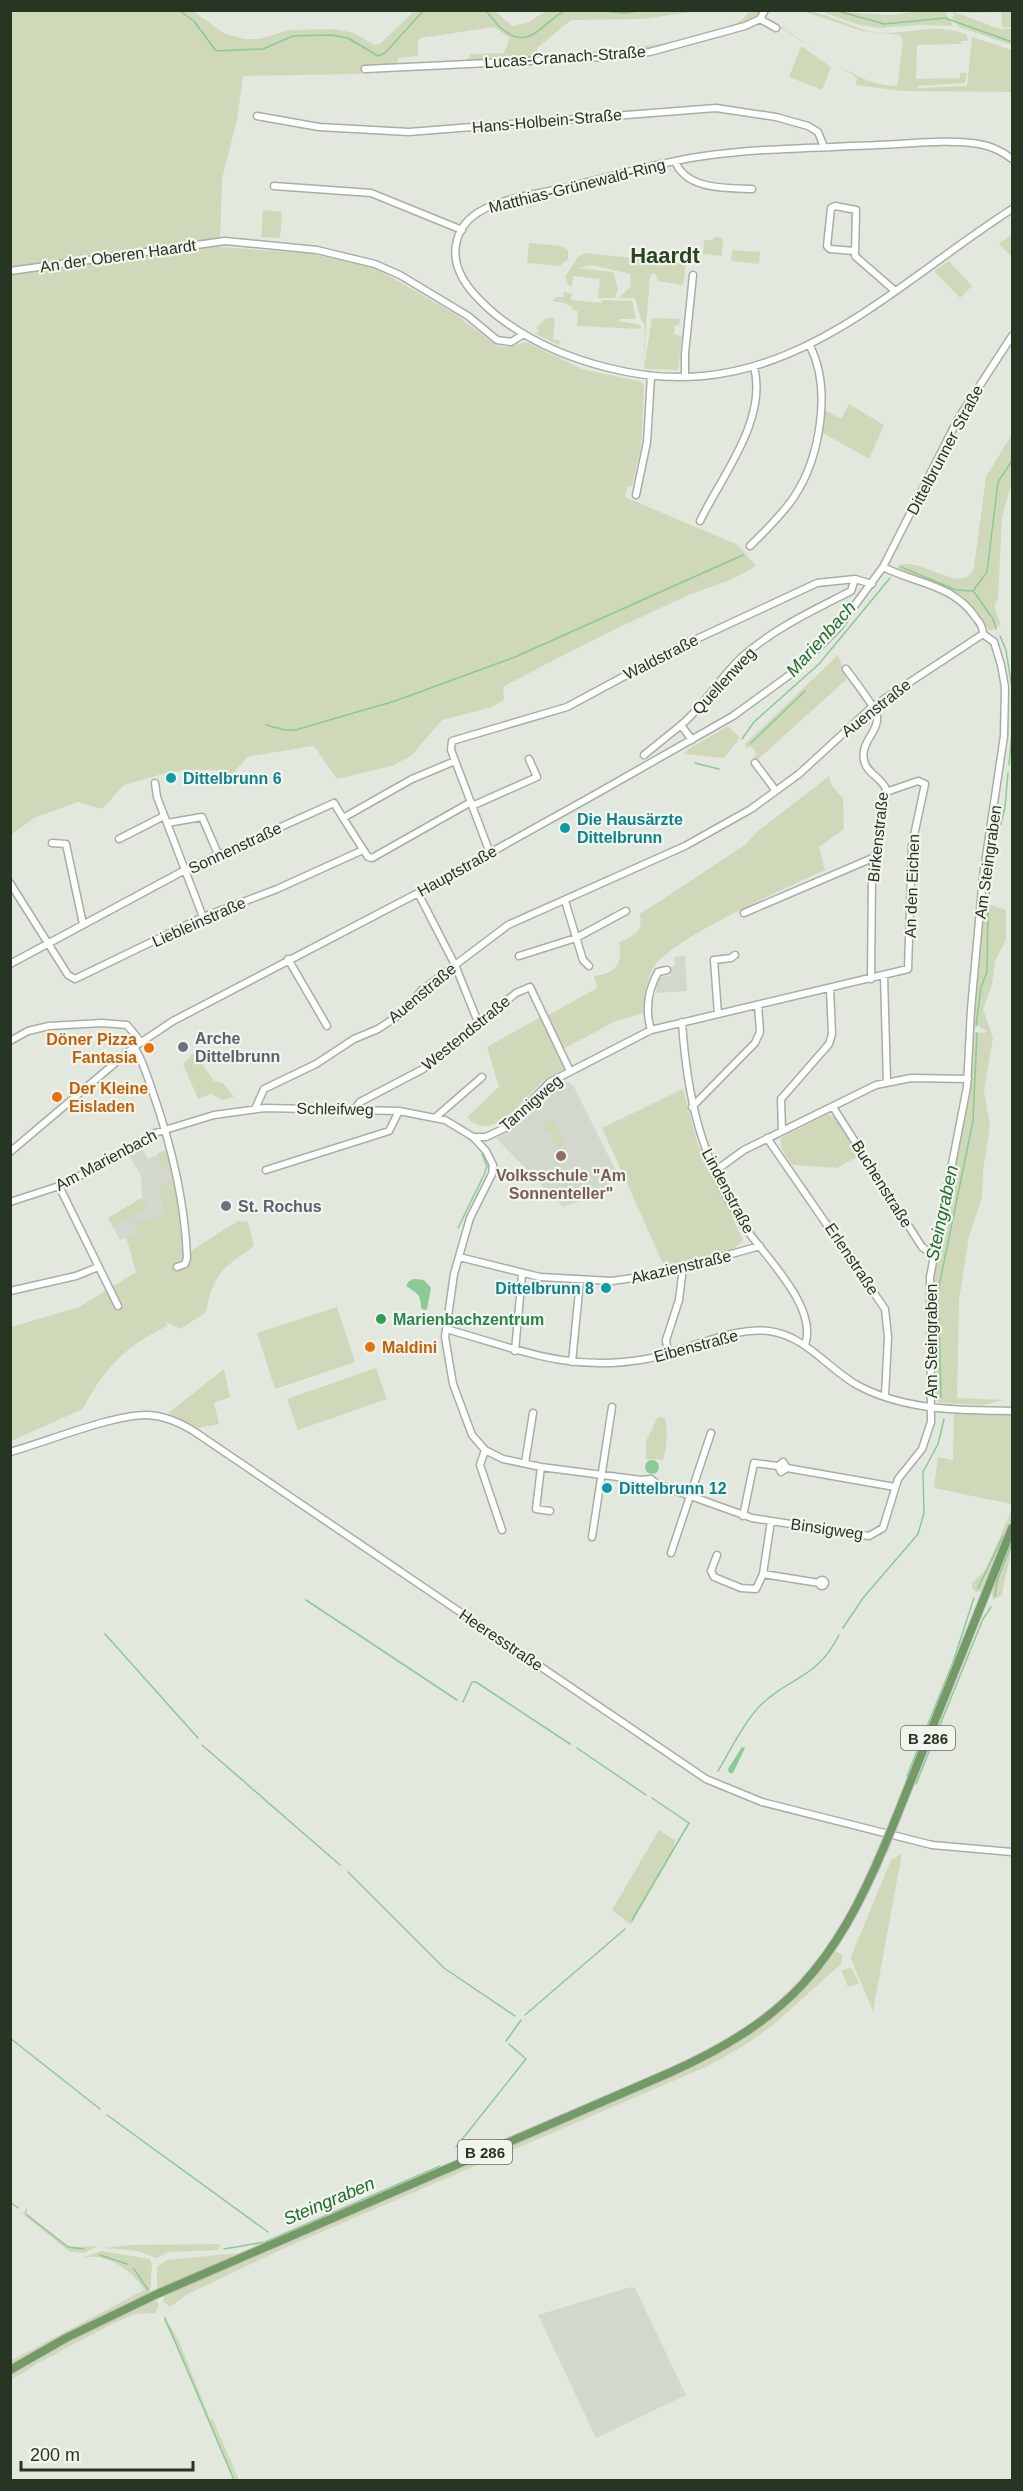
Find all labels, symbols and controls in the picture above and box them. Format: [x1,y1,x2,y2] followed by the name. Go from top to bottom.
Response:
[484,43,646,71] street label: Lucas-Cranach-Straße
[471,106,623,136] street label: Hans-Holbein-Straße
[487,156,667,216] street label: Matthias-Grünewald-Ring
[39,237,198,275] street label: An der Oberen Haardt
[630,243,701,268] district label: Haardt
[904,382,986,518] street label: Dittelbrunner Straße
[782,597,860,681] water label: Marienbach
[621,631,701,683] street label: Waldstraße
[689,644,759,718] street label: Quellenweg
[838,676,914,740] street label: Auenstraße
[183,770,282,787] place label: Dittelbrunn 6
[164,771,178,785] marker: Dittelbrunn 6
[865,791,891,883] street label: Birkenstraße
[972,804,1004,920] street label: Am Steingraben
[577,811,683,846] place label: Die Hausärzte Dittelbrunn
[186,819,284,877] street label: Sonnenstraße
[558,821,572,835] marker: Die Hausärzte Dittelbrunn
[902,834,922,938] street label: An den Eichen
[414,842,500,900] street label: Hauptstraße
[150,894,248,950] street label: Liebleinstraße
[385,960,459,1026] street label: Auenstraße
[419,992,513,1074] street label: Westendstraße
[195,1030,280,1065] place label: Arche Dittelbrunn
[46,1031,137,1066] place label: Döner Pizza Fantasia
[176,1040,190,1054] marker: Arche Dittelbrunn
[142,1041,156,1055] marker: Döner Pizza Fantasia
[497,1071,565,1135] street label: Tannigweg
[69,1080,148,1115] place label: Der Kleine Eisladen
[50,1090,64,1104] marker: Der Kleine Eisladen
[296,1100,374,1118] street label: Schleifweg
[53,1126,159,1194] street label: Am Marienbach
[848,1137,916,1231] street label: Buchenstraße
[699,1146,757,1236] street label: Lindenstraße
[554,1149,568,1163] marker: Volksschule "Am Sonnenteller"
[922,1163,962,1263] water label: Steingraben
[496,1167,626,1202] place label: Volksschule "Am Sonnenteller"
[238,1198,322,1215] place label: St. Rochus
[219,1199,233,1213] marker: St. Rochus
[822,1220,882,1298] street label: Erlenstraße
[629,1247,733,1287] street label: Akazienstraße
[495,1280,594,1297] place label: Dittelbrunn 8
[599,1281,613,1295] marker: Dittelbrunn 8
[923,1284,940,1398] street label: Am Steingraben
[393,1311,544,1328] place label: Marienbachzentrum
[374,1312,388,1326] marker: Marienbachzentrum
[652,1327,740,1365] street label: Eibenstraße
[382,1339,437,1356] place label: Maldini
[363,1340,377,1354] marker: Maldini
[619,1480,727,1497] place label: Dittelbrunn 12
[600,1481,614,1495] marker: Dittelbrunn 12
[790,1516,864,1542] street label: Binsigweg
[456,1606,546,1674] street label: Heeresstraße
[901,1726,955,1750] road number: B 286
[458,2140,512,2164] road number: B 286
[280,2173,378,2229] water label: Steingraben
[21,2434,194,2472] scale bar
[30,2445,80,2465] text: 200 m

